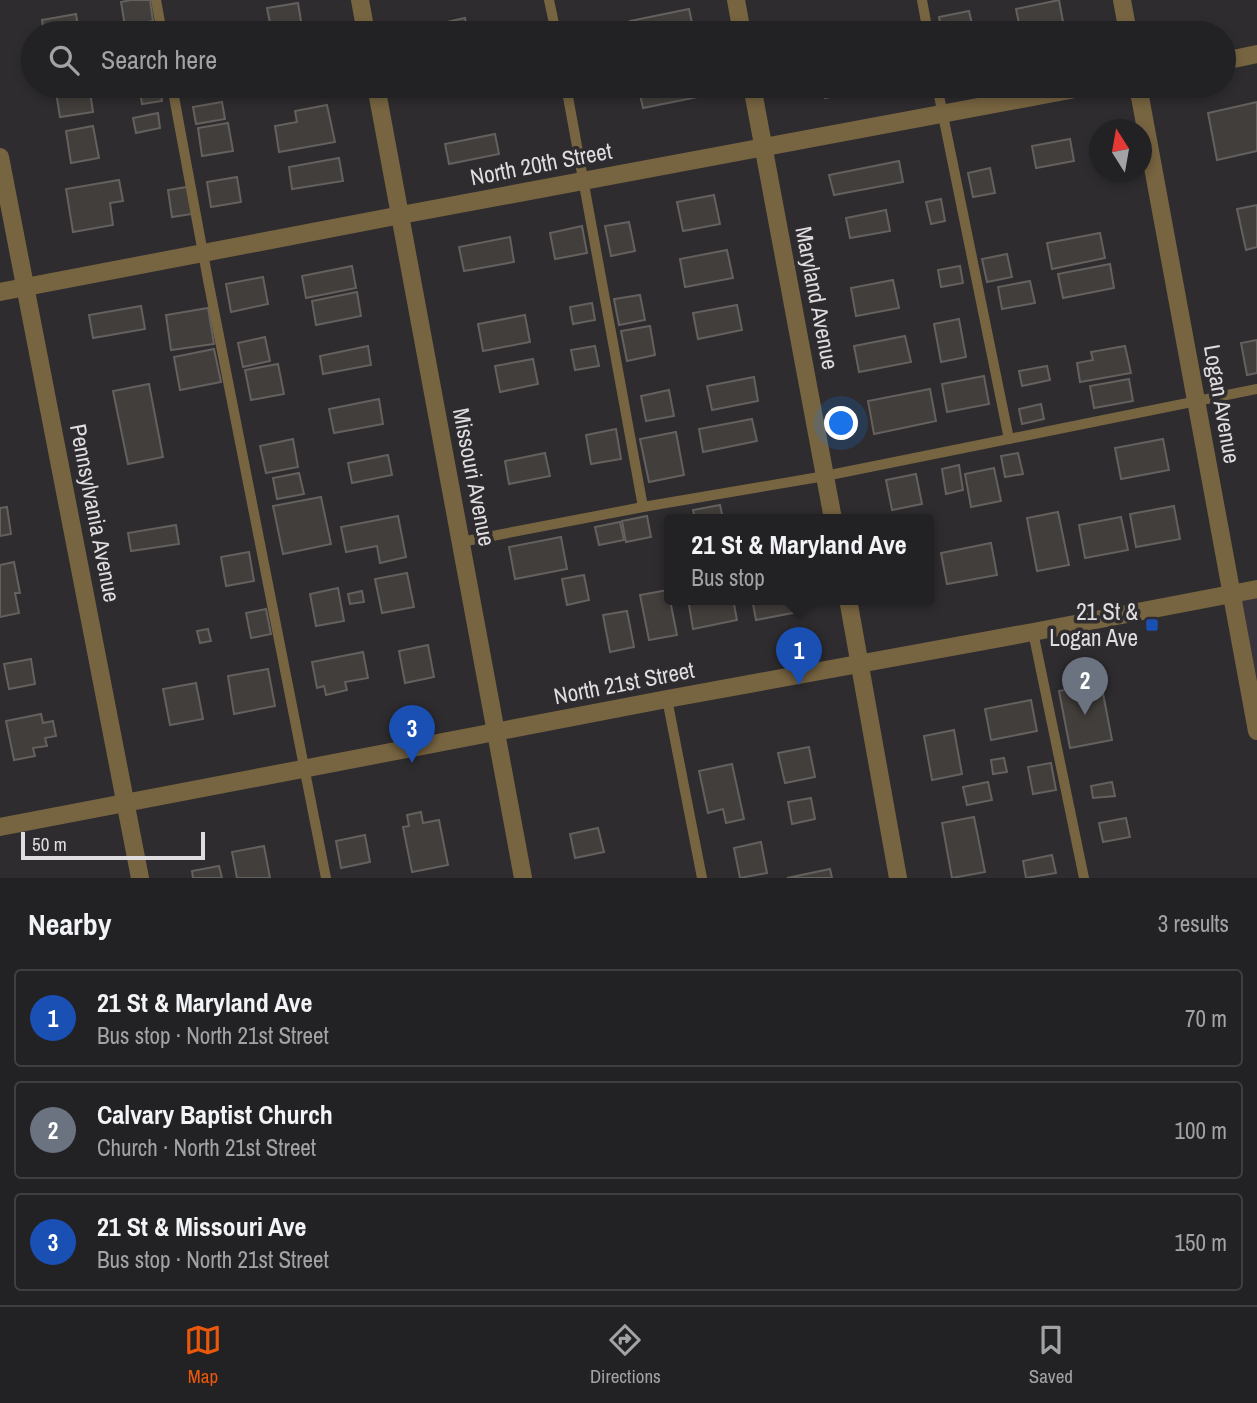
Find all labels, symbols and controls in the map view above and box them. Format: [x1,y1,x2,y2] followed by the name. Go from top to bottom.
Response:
[21,21,1236,98] search box
[45,41,83,79] icon: search
[101,42,217,77] text: Search here
[1089,119,1152,182] north arrow
[467,135,614,192] street label: North 20th Street
[788,224,847,372] street label: Maryland Avenue
[1197,342,1248,466] street label: Logan Avenue
[446,405,503,549] street label: Missouri Avenue
[824,406,858,440] your location
[63,421,128,605] street label: Pennsylvania Avenue
[664,514,934,605] popup
[691,527,907,562] text: 21 St & Maryland Ave
[691,562,765,593] text: Bus stop
[1049,596,1138,653] place label: 21 St & Logan Ave
[1144,617,1160,633] marker: 21 St & Logan Ave
[776,627,822,685] pin: 1
[551,654,697,711] street label: North 21st Street
[1062,657,1108,715] pin: 2
[389,705,435,763] pin: 3
[21,829,205,861] scale bar
[32,831,67,857] text: 50 m
[28,904,111,944] text: Nearby
[1158,908,1229,939] text: 3 results
[97,985,312,1020] text: 21 St & Maryland Ave
[48,1003,58,1034] text: 1
[1185,1003,1227,1034] text: 70 m
[97,1020,329,1051] text: Bus stop · North 21st Street
[97,1097,333,1132] text: Calvary Baptist Church
[48,1115,58,1146] text: 2
[1175,1115,1227,1146] text: 100 m
[97,1132,316,1163] text: Church · North 21st Street
[97,1209,306,1244] text: 21 St & Missouri Ave
[48,1227,58,1258] text: 3
[1175,1227,1227,1258] text: 150 m
[97,1244,329,1275] text: Bus stop · North 21st Street
[184,1321,222,1389] tab: Map
[590,1321,661,1389] tab: Directions
[1029,1321,1073,1389] tab: Saved

